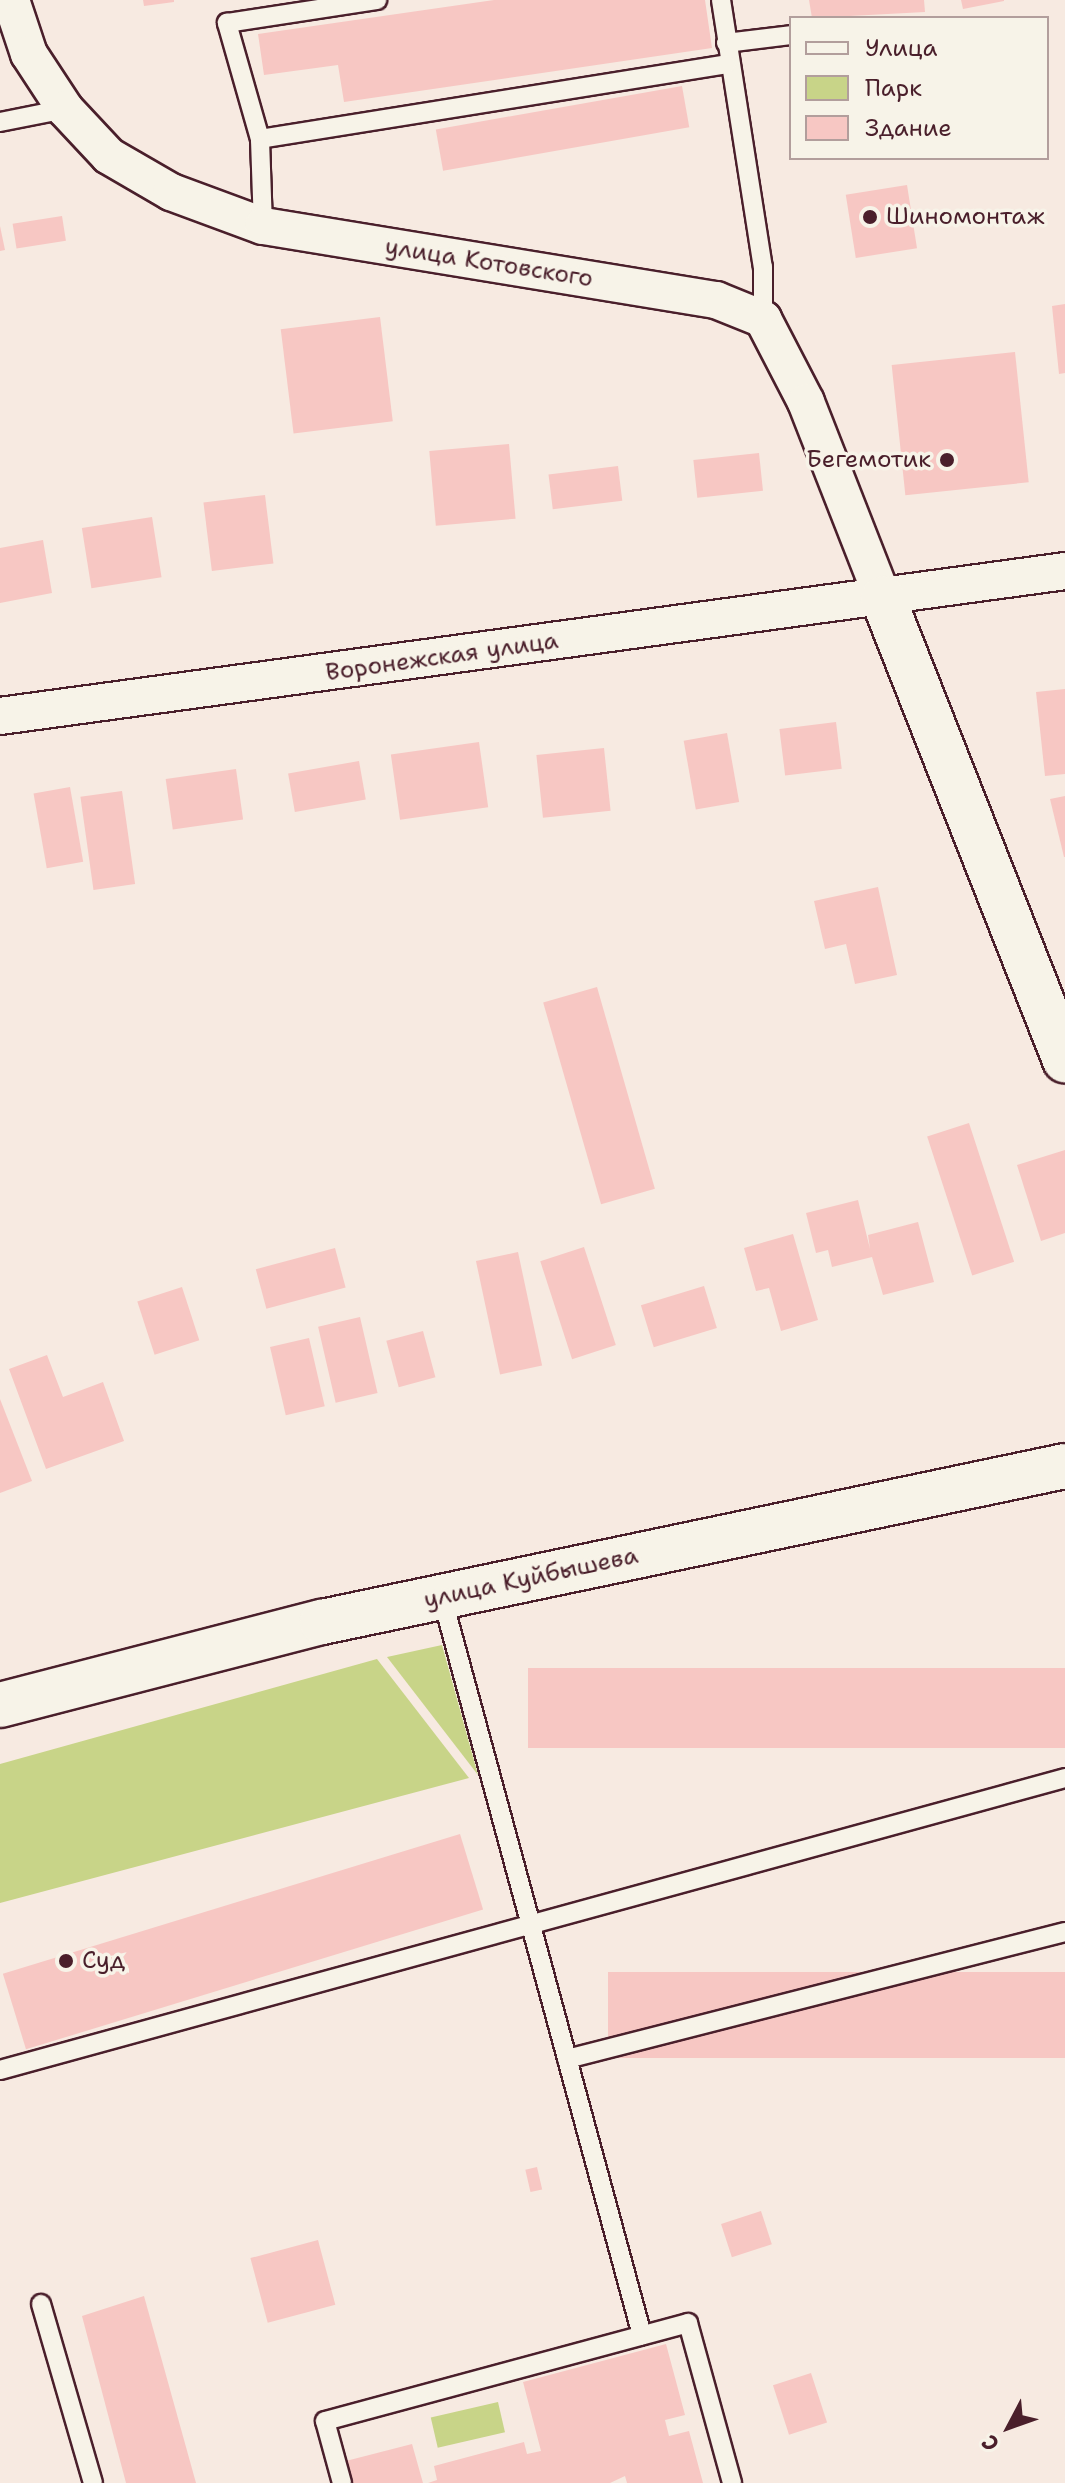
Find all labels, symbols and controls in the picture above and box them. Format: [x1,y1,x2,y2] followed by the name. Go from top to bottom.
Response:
[789,16,1049,160] legend
[865,32,938,64] text: Улица
[865,72,922,104] text: Парк
[865,112,952,144] text: Здание
[886,203,1045,231] place label: Шиномонтаж
[861,208,879,226] marker: Шиномонтаж
[383,232,595,294] street label: улица Котовского
[806,446,931,474] place label: Бегемотик
[938,451,956,469] marker: Бегемотик
[324,626,560,688] street label: Воронежская улица
[421,1541,641,1615] street label: улица Куйбышева
[82,1947,125,1975] place label: Суд
[57,1952,75,1970] marker: Суд
[969,2387,1049,2467] north arrow
[975,2428,1006,2458] text: С

